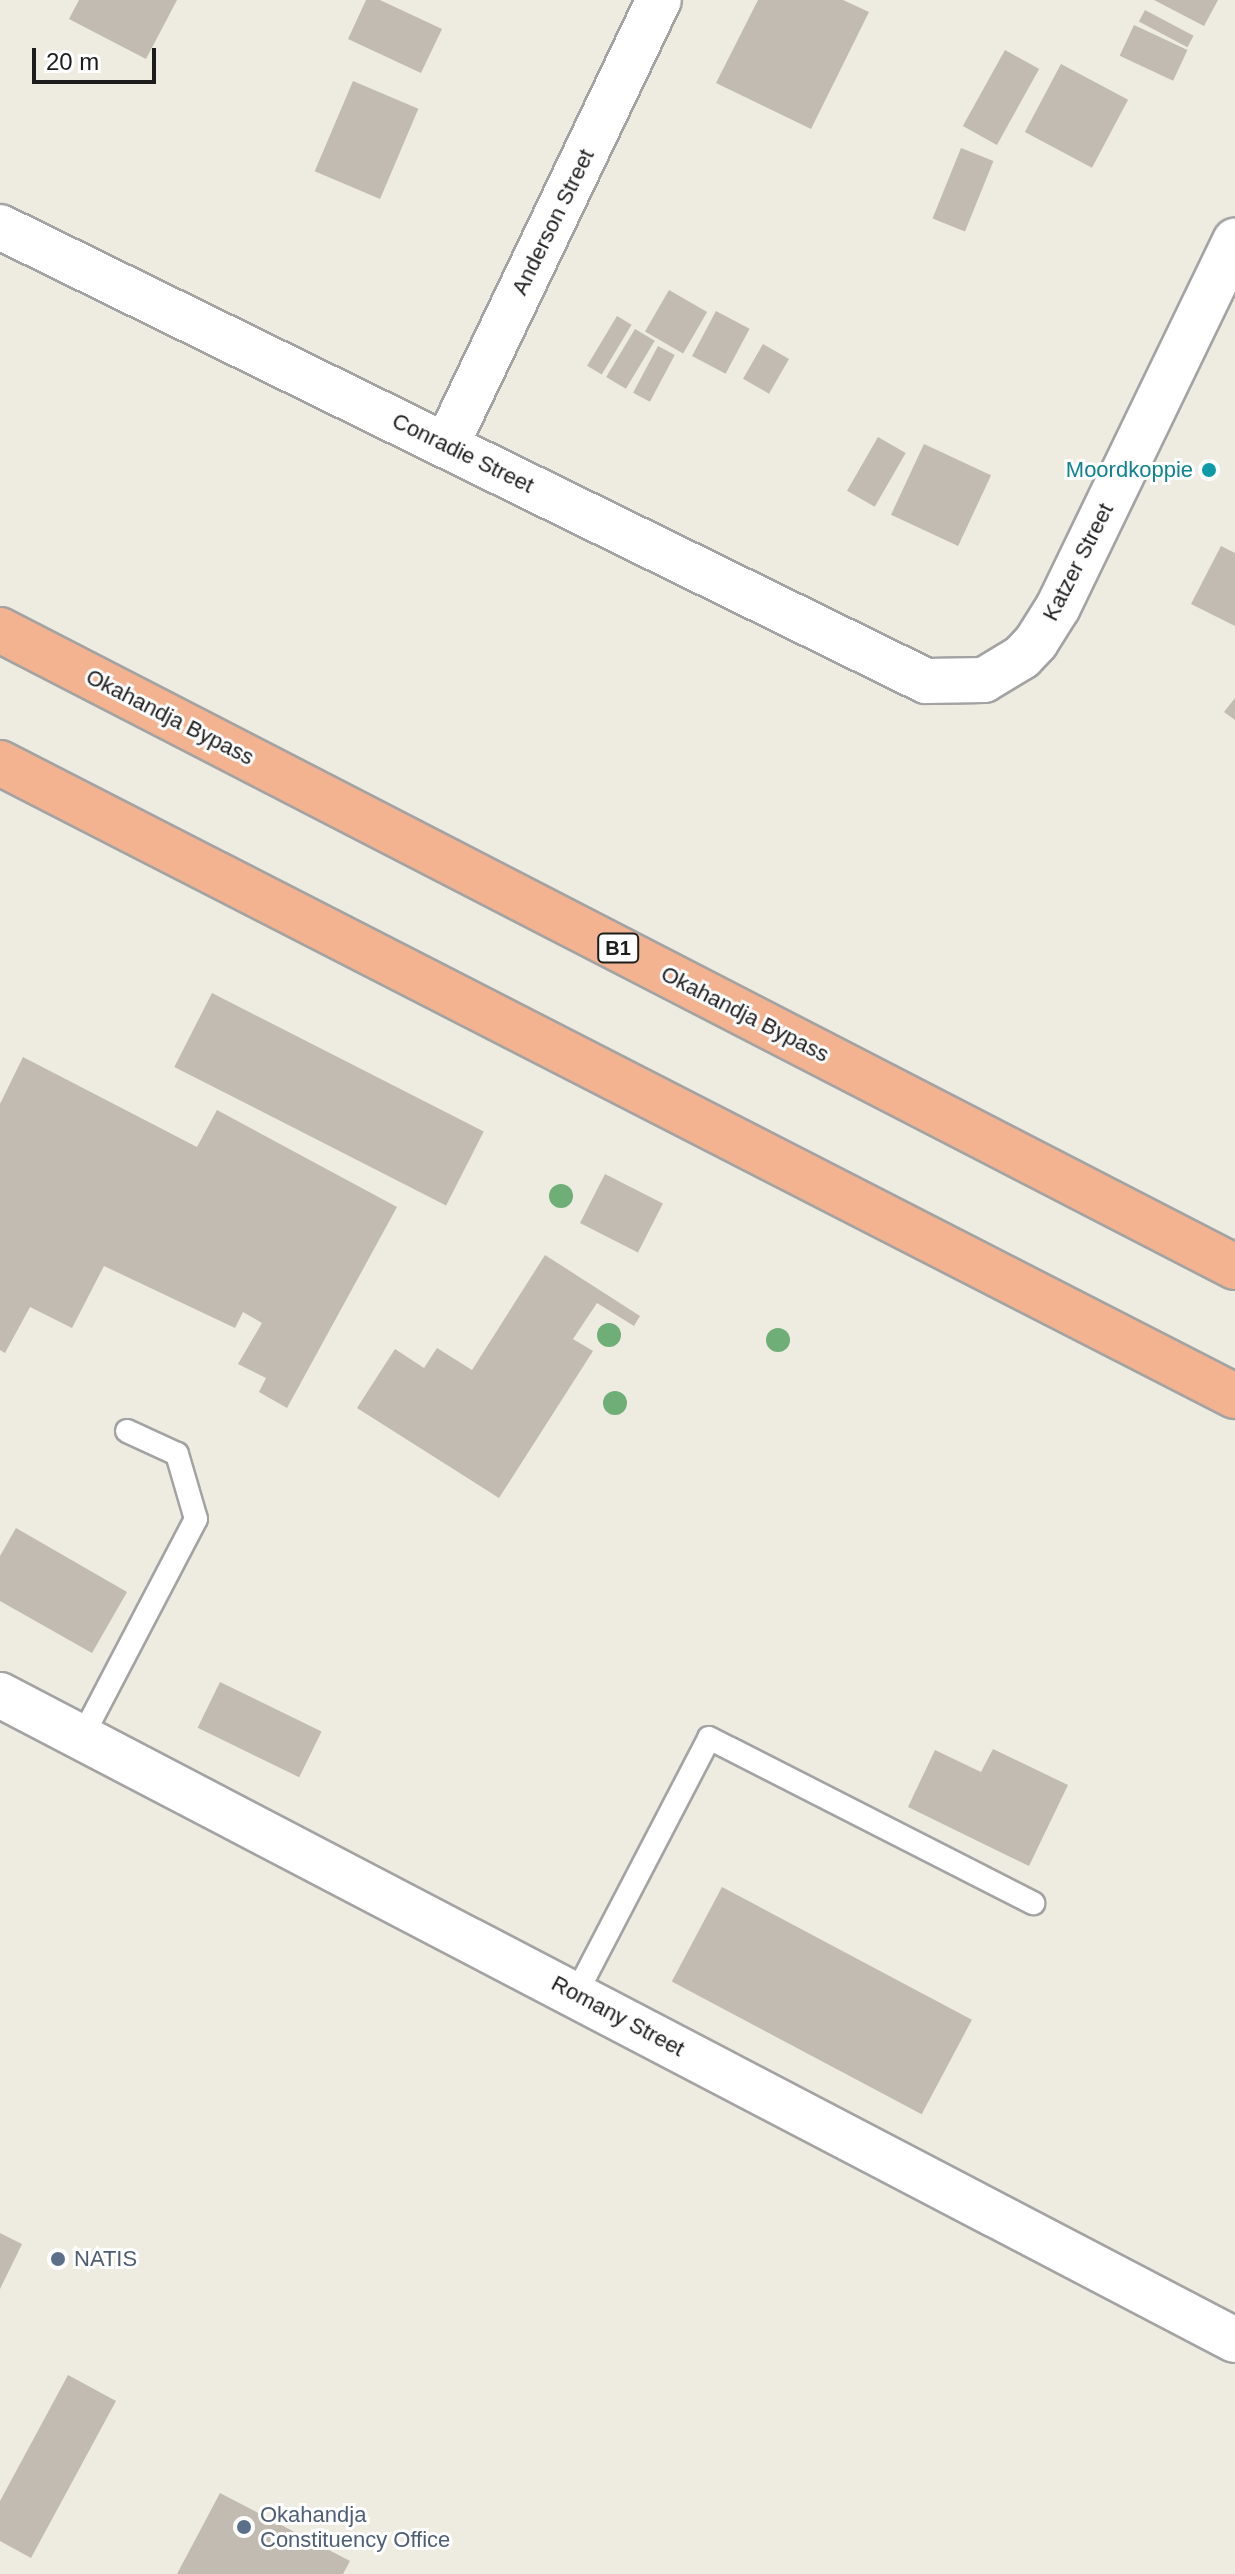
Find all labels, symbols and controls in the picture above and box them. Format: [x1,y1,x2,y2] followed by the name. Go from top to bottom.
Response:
[36,32,160,82] scale bar
[46,48,99,75] text: 20 m
[506,145,600,299] street label: Anderson Street
[388,407,538,499] street label: Conradie Street
[1066,457,1193,483] place label: Moordkoppie
[1200,461,1218,479] marker: Moordkoppie
[1037,499,1119,625] street label: Katzer Street
[82,663,258,771] street label: Okahandja Bypass
[596,932,640,964] road number: B1
[657,960,833,1068] street label: Okahandja Bypass
[547,1970,689,2062] street label: Romany Street
[74,2246,137,2272] place label: NATIS
[49,2250,67,2268] marker: NATIS
[260,2501,450,2552] place label: Okahandja Constituency Office
[235,2518,253,2536] marker: Okahandja Constituency Office

